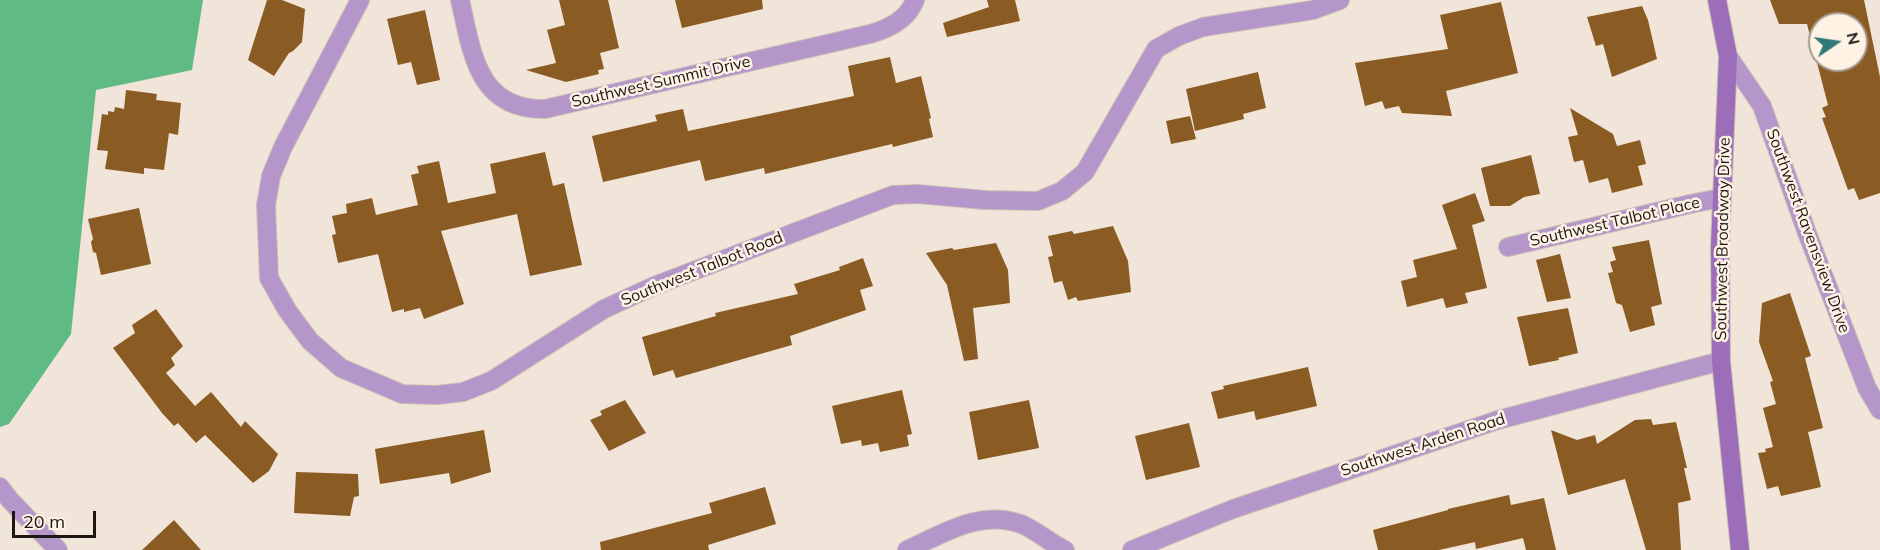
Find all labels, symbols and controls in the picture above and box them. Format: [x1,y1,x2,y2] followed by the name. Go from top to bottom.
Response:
[1808,12,1868,72] north arrow
[1842,30,1865,47] text: N
[570,52,752,112] street label: Southwest Summit Drive
[1762,126,1854,336] street label: Southwest Ravensview Drive
[1712,137,1734,341] street label: Southwest Broadway Drive
[1528,193,1702,251] street label: Southwest Talbot Place
[618,228,786,310] street label: Southwest Talbot Road
[1338,409,1508,481] street label: Southwest Arden Road
[15,499,99,537] scale bar
[23,510,65,533] text: 20 m

